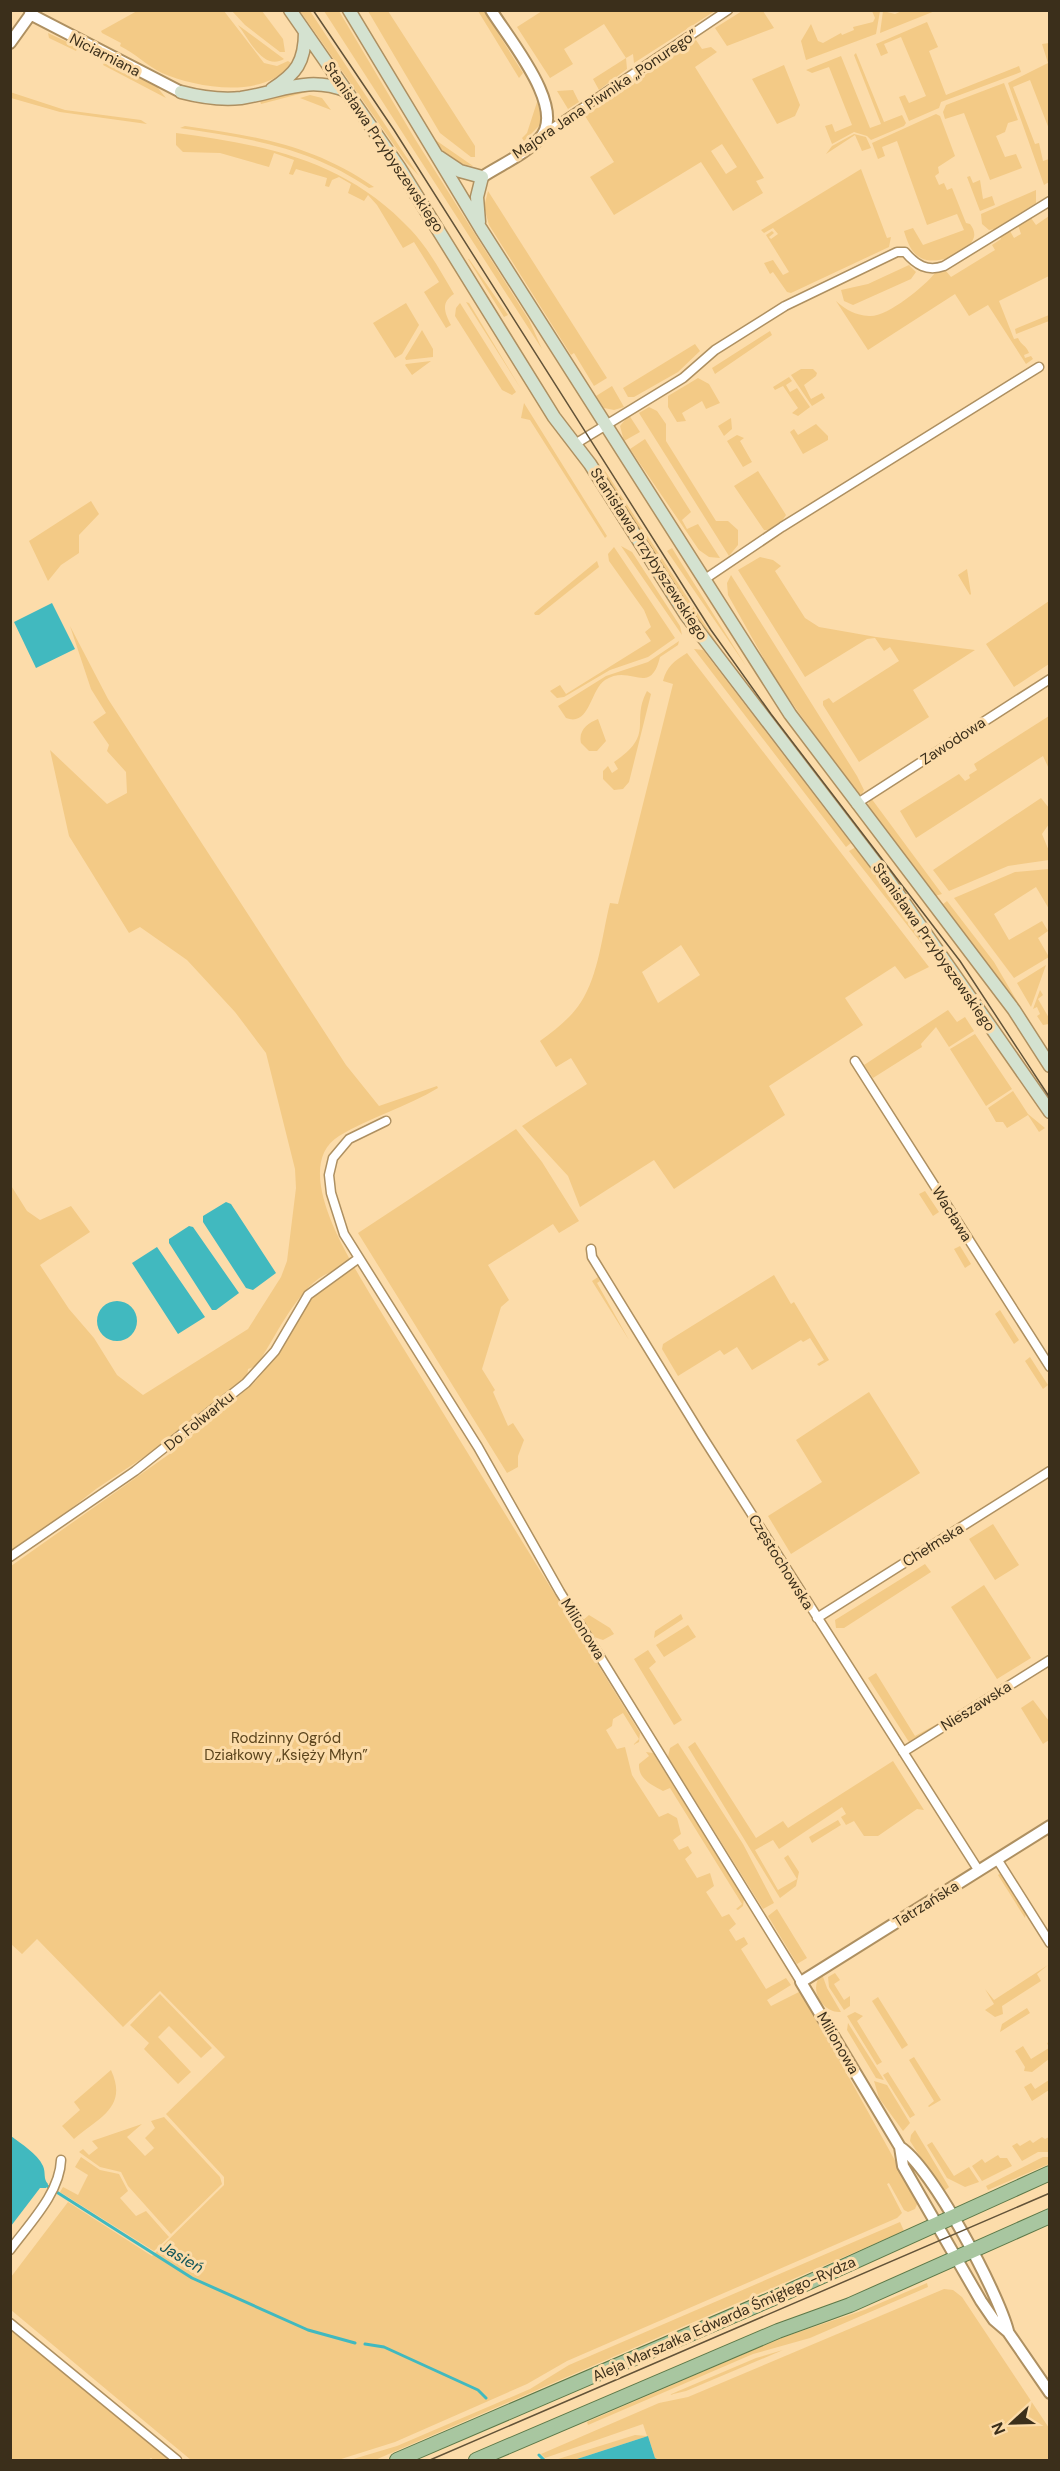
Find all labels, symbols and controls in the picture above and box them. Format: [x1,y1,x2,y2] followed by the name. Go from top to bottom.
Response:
[509,24,702,163] street label: Majora Jana Piwnika „Ponurego”
[66,29,144,81] street label: Niciarniana
[319,58,449,236] street label: Stanisława Przybyszewskiego
[586,464,712,644] street label: Stanisława Przybyszewskiego
[917,713,989,769] street label: Zawodowa
[868,859,1000,1036] street label: Stanisława Przybyszewskiego
[927,1183,977,1245] street label: Wacława
[160,1387,238,1455] street label: Do Folwarku
[744,1511,818,1613] street label: Częstochowska
[899,1518,967,1572] street label: Chełmska
[556,1595,610,1663] street label: Milionowa
[937,1676,1015,1736] street label: Nieszawska
[204,1728,368,1765] park label: Rodzinny Ogród Działkowy „Księży Młyn”
[890,1876,962,1932] street label: Tatrzańska
[812,2008,864,2078] street label: Milionowa
[156,2236,208,2278] water label: Jasień
[589,2252,859,2386] street label: Aleja Marszałka Edwarda Śmigłego-Rydza
[982,2393,1042,2453] north arrow
[987,2419,1010,2438] text: N

